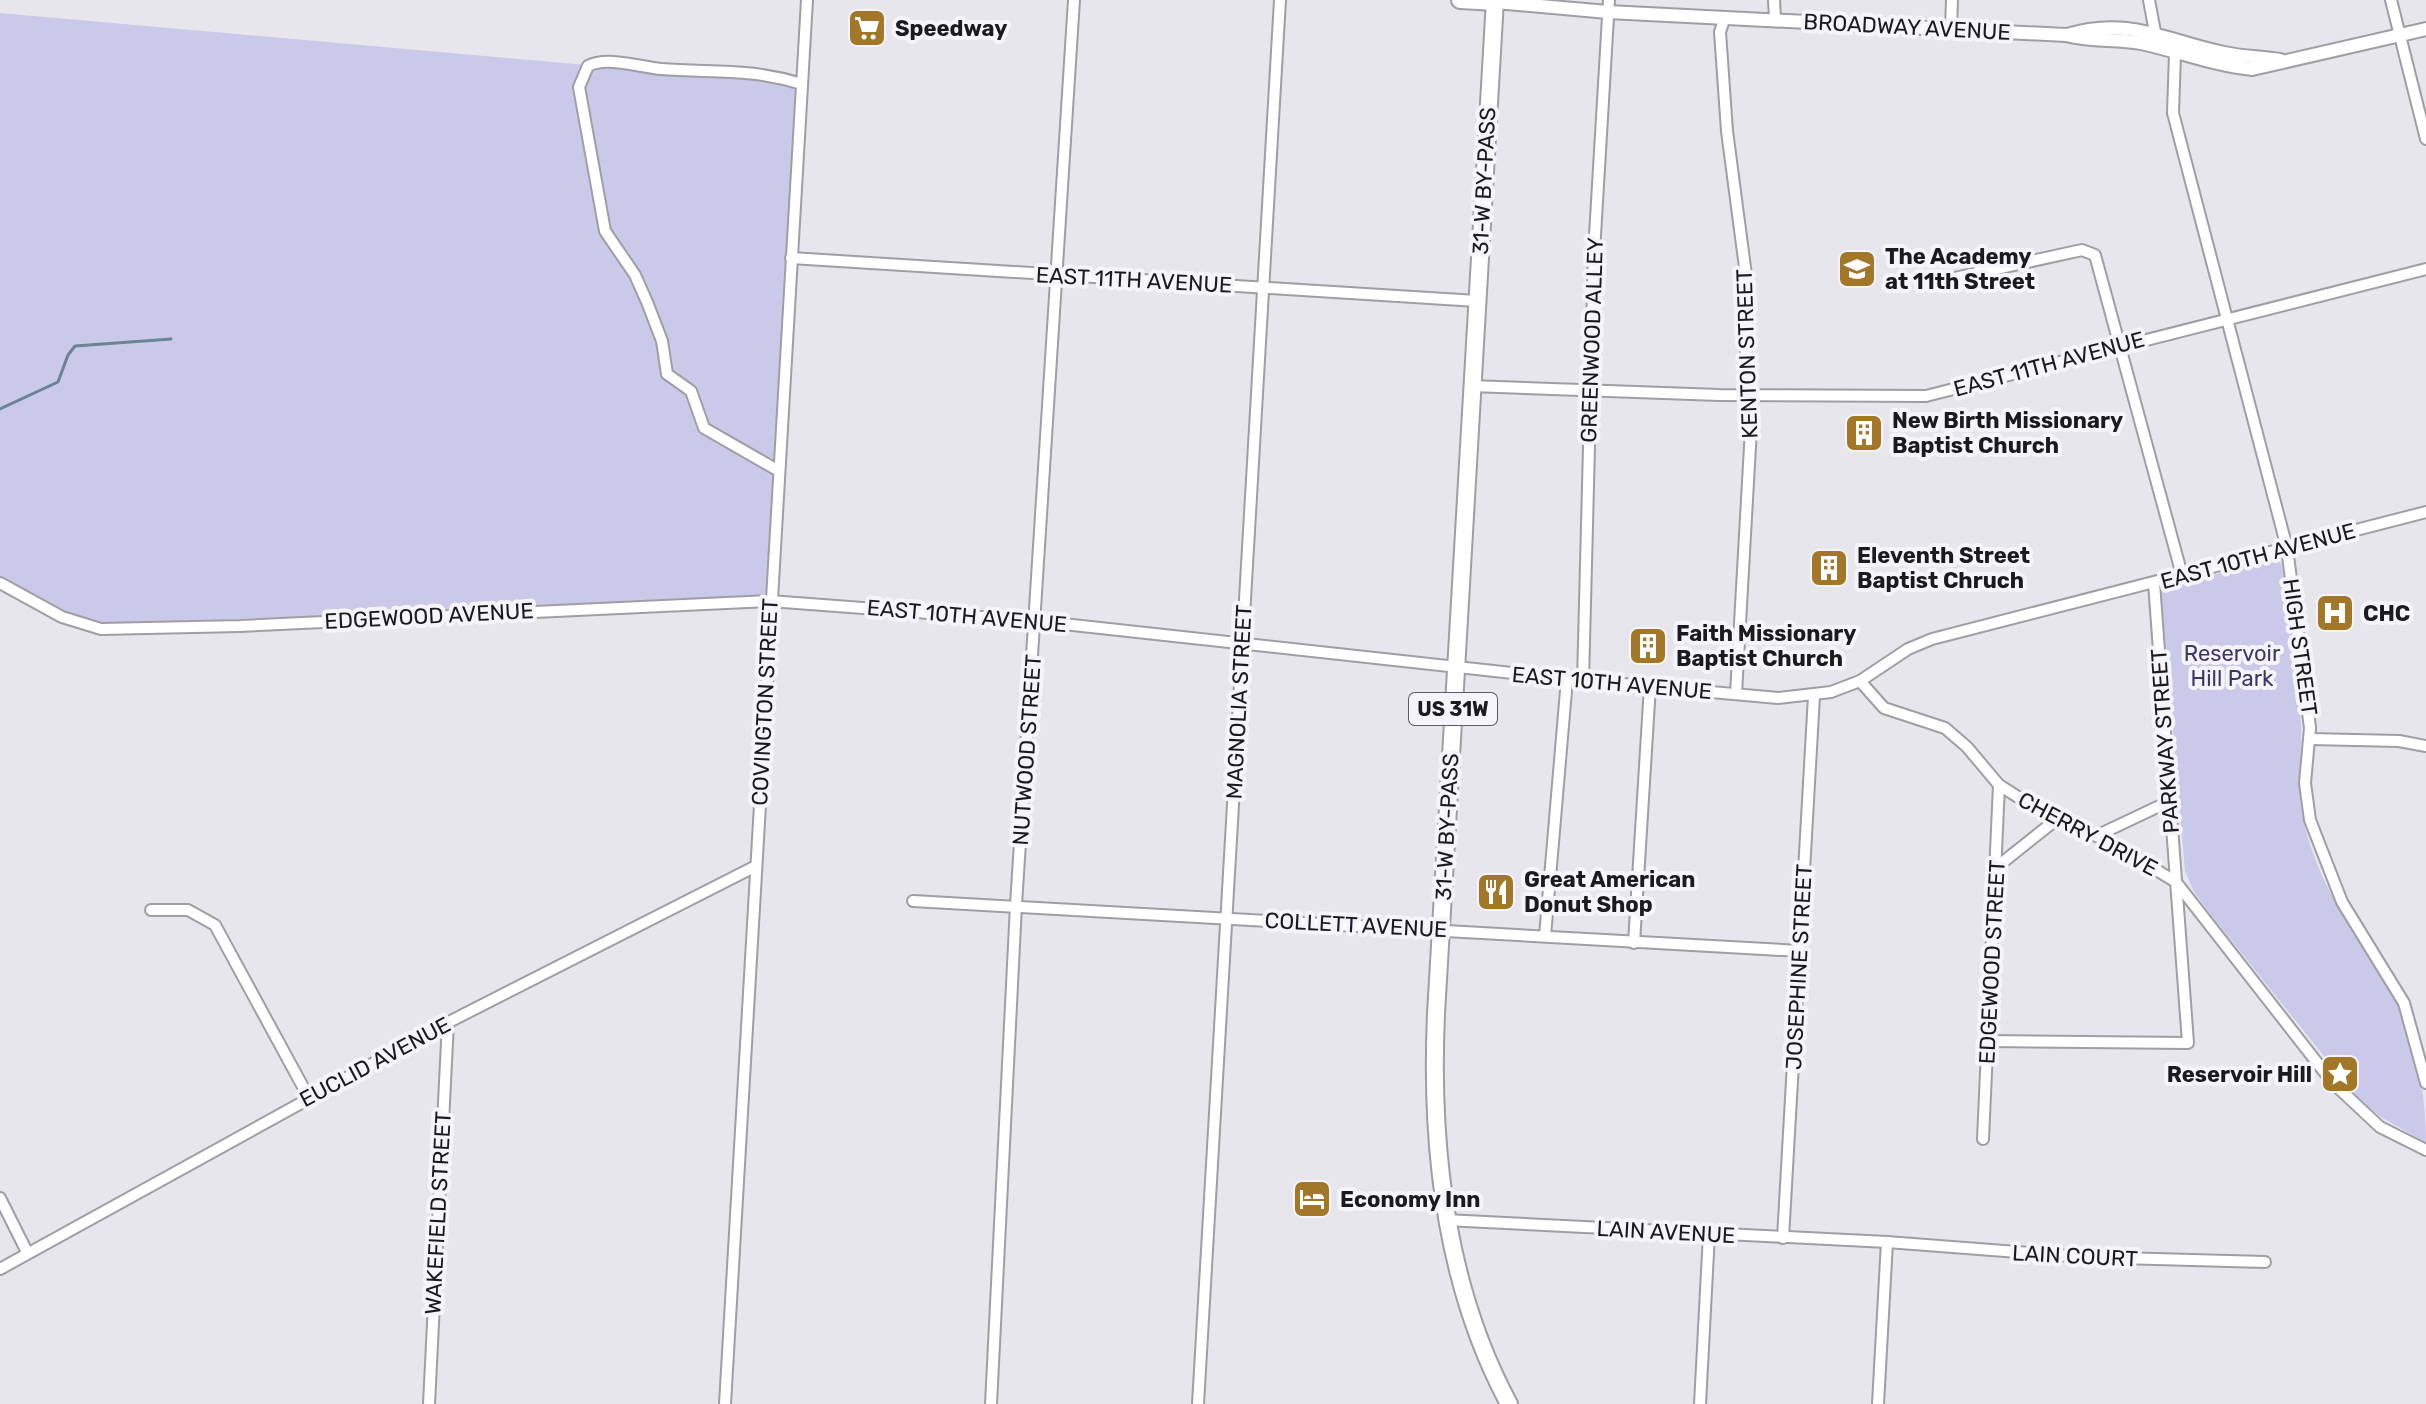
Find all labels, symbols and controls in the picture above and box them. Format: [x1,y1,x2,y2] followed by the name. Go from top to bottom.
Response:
[846,7,888,49] supermarket icon: Speedway
[1803,8,2011,46] street label: BROADWAY AVENUE
[895,15,1007,42] place label: Speedway
[1467,107,1501,255] street label: 31-W BY-PASS
[1575,237,1609,443] street label: GREENWOOD ALLEY
[1885,243,2035,295] place label: The Academy at 11th Street
[1836,248,1878,290] school or university icon: The Academy at 11th Street
[1035,261,1233,299] street label: EAST 11TH AVENUE
[1731,268,1763,439] street label: KENTON STREET
[1951,326,2147,402] street label: EAST 11TH AVENUE
[1892,407,2123,459] place label: New Birth Missionary Baptist Church
[1843,412,1885,454] building icon: New Birth Missionary Baptist Church
[2158,517,2358,595] street label: EAST 10TH AVENUE
[1857,542,2030,594] place label: Eleventh Street Baptist Chruch
[1808,547,1850,589] building icon: Eleventh Street Baptist Chruch
[2277,577,2323,717] street label: HIGH STREET
[2314,592,2356,634] hospital icon: CHC
[866,594,1068,638] street label: EAST 10TH AVENUE
[324,597,534,635] street label: EDGEWOOD AVENUE
[746,597,784,806] street label: COVINGTON STREET
[2363,600,2410,627] place label: CHC
[1220,604,1258,800] street label: MAGNOLIA STREET
[1676,620,1857,672] place label: Faith Missionary Baptist Church
[1627,625,1669,667] building icon: Faith Missionary Baptist Church
[2184,640,2281,692] park label: Reservoir Hill Park
[2145,648,2185,834] street label: PARKWAY STREET
[1007,653,1047,846] street label: NUTWOOD STREET
[1511,661,1713,705] street label: EAST 10TH AVENUE
[1409,693,1497,725] road number: US 31W
[1430,753,1464,901] street label: 31-W BY-PASS
[2014,786,2162,882] street label: CHERRY DRIVE
[1973,859,2011,1065] street label: EDGEWOOD STREET
[1780,863,1818,1070] street label: JOSEPHINE STREET
[1524,866,1695,918] place label: Great American Donut Shop
[1475,871,1517,913] restaurant icon: Great American Donut Shop
[1264,907,1448,943] street label: COLLETT AVENUE
[295,1011,455,1113] street label: EUCLID AVENUE
[2319,1053,2361,1095] place icon: Reservoir Hill
[2167,1061,2312,1088] place label: Reservoir Hill
[419,1110,457,1315] street label: WAKEFIELD STREET
[1291,1178,1333,1220] hotel icon: Economy Inn
[1340,1186,1480,1213] place label: Economy Inn
[1596,1215,1736,1249] street label: LAIN AVENUE
[2012,1239,2139,1273] street label: LAIN COURT

